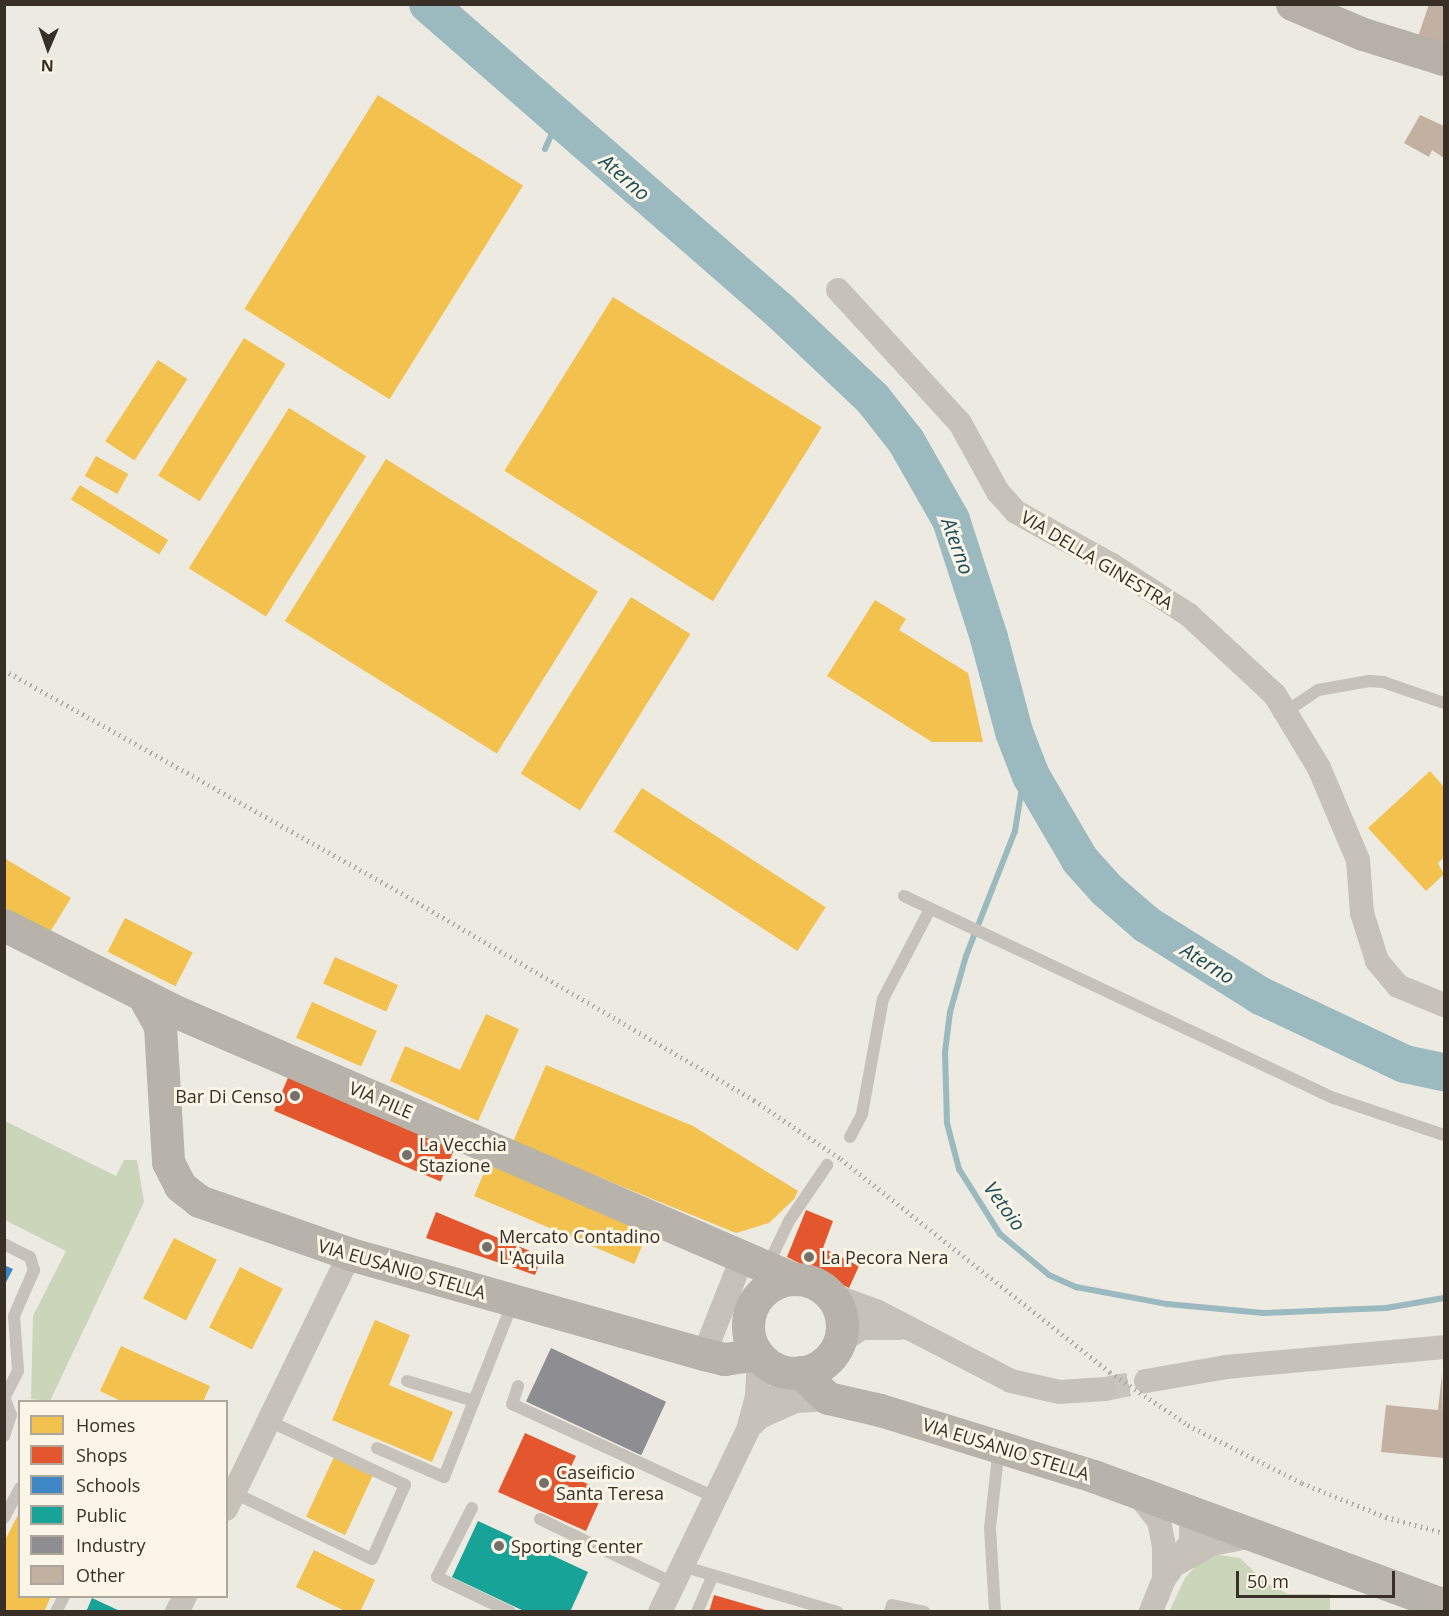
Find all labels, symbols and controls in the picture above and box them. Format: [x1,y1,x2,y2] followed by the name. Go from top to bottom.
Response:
[18,18,78,78] north arrow
[40,55,54,77] text: N
[595,149,655,205] water label: Aterno
[1017,506,1177,614] street label: VIA DELLA GINESTRA
[937,514,979,578] water label: Aterno
[1177,937,1239,989] water label: Aterno
[346,1077,416,1123] street label: VIA PILE
[175,1085,283,1107] place label: Bar Di Censo
[288,1089,302,1103] marker: Bar Di Censo
[419,1134,507,1176] place label: La Vecchia Stazione
[400,1148,414,1162] marker: La Vecchia Stazione
[979,1177,1031,1235] water label: Vetoio
[499,1226,660,1268] place label: Mercato Contadino L'Aquila
[316,1235,488,1303] street label: VIA EUSANIO STELLA
[480,1240,494,1254] marker: Mercato Contadino L'Aquila
[821,1246,949,1268] place label: La Pecora Nera
[802,1250,816,1264] marker: La Pecora Nera
[18,1400,228,1598] legend
[76,1413,135,1437] text: Homes
[920,1413,1092,1485] street label: VIA EUSANIO STELLA
[76,1443,127,1467] text: Shops
[556,1462,664,1504] place label: Caseificio Santa Teresa
[76,1473,140,1497] text: Schools
[537,1476,551,1490] marker: Caseificio Santa Teresa
[76,1503,127,1527] text: Public
[76,1533,146,1557] text: Industry
[511,1535,643,1557] place label: Sporting Center
[492,1539,506,1553] marker: Sporting Center
[1239,1559,1398,1597] scale bar
[76,1563,125,1587] text: Other
[1247,1569,1289,1593] text: 50 m

